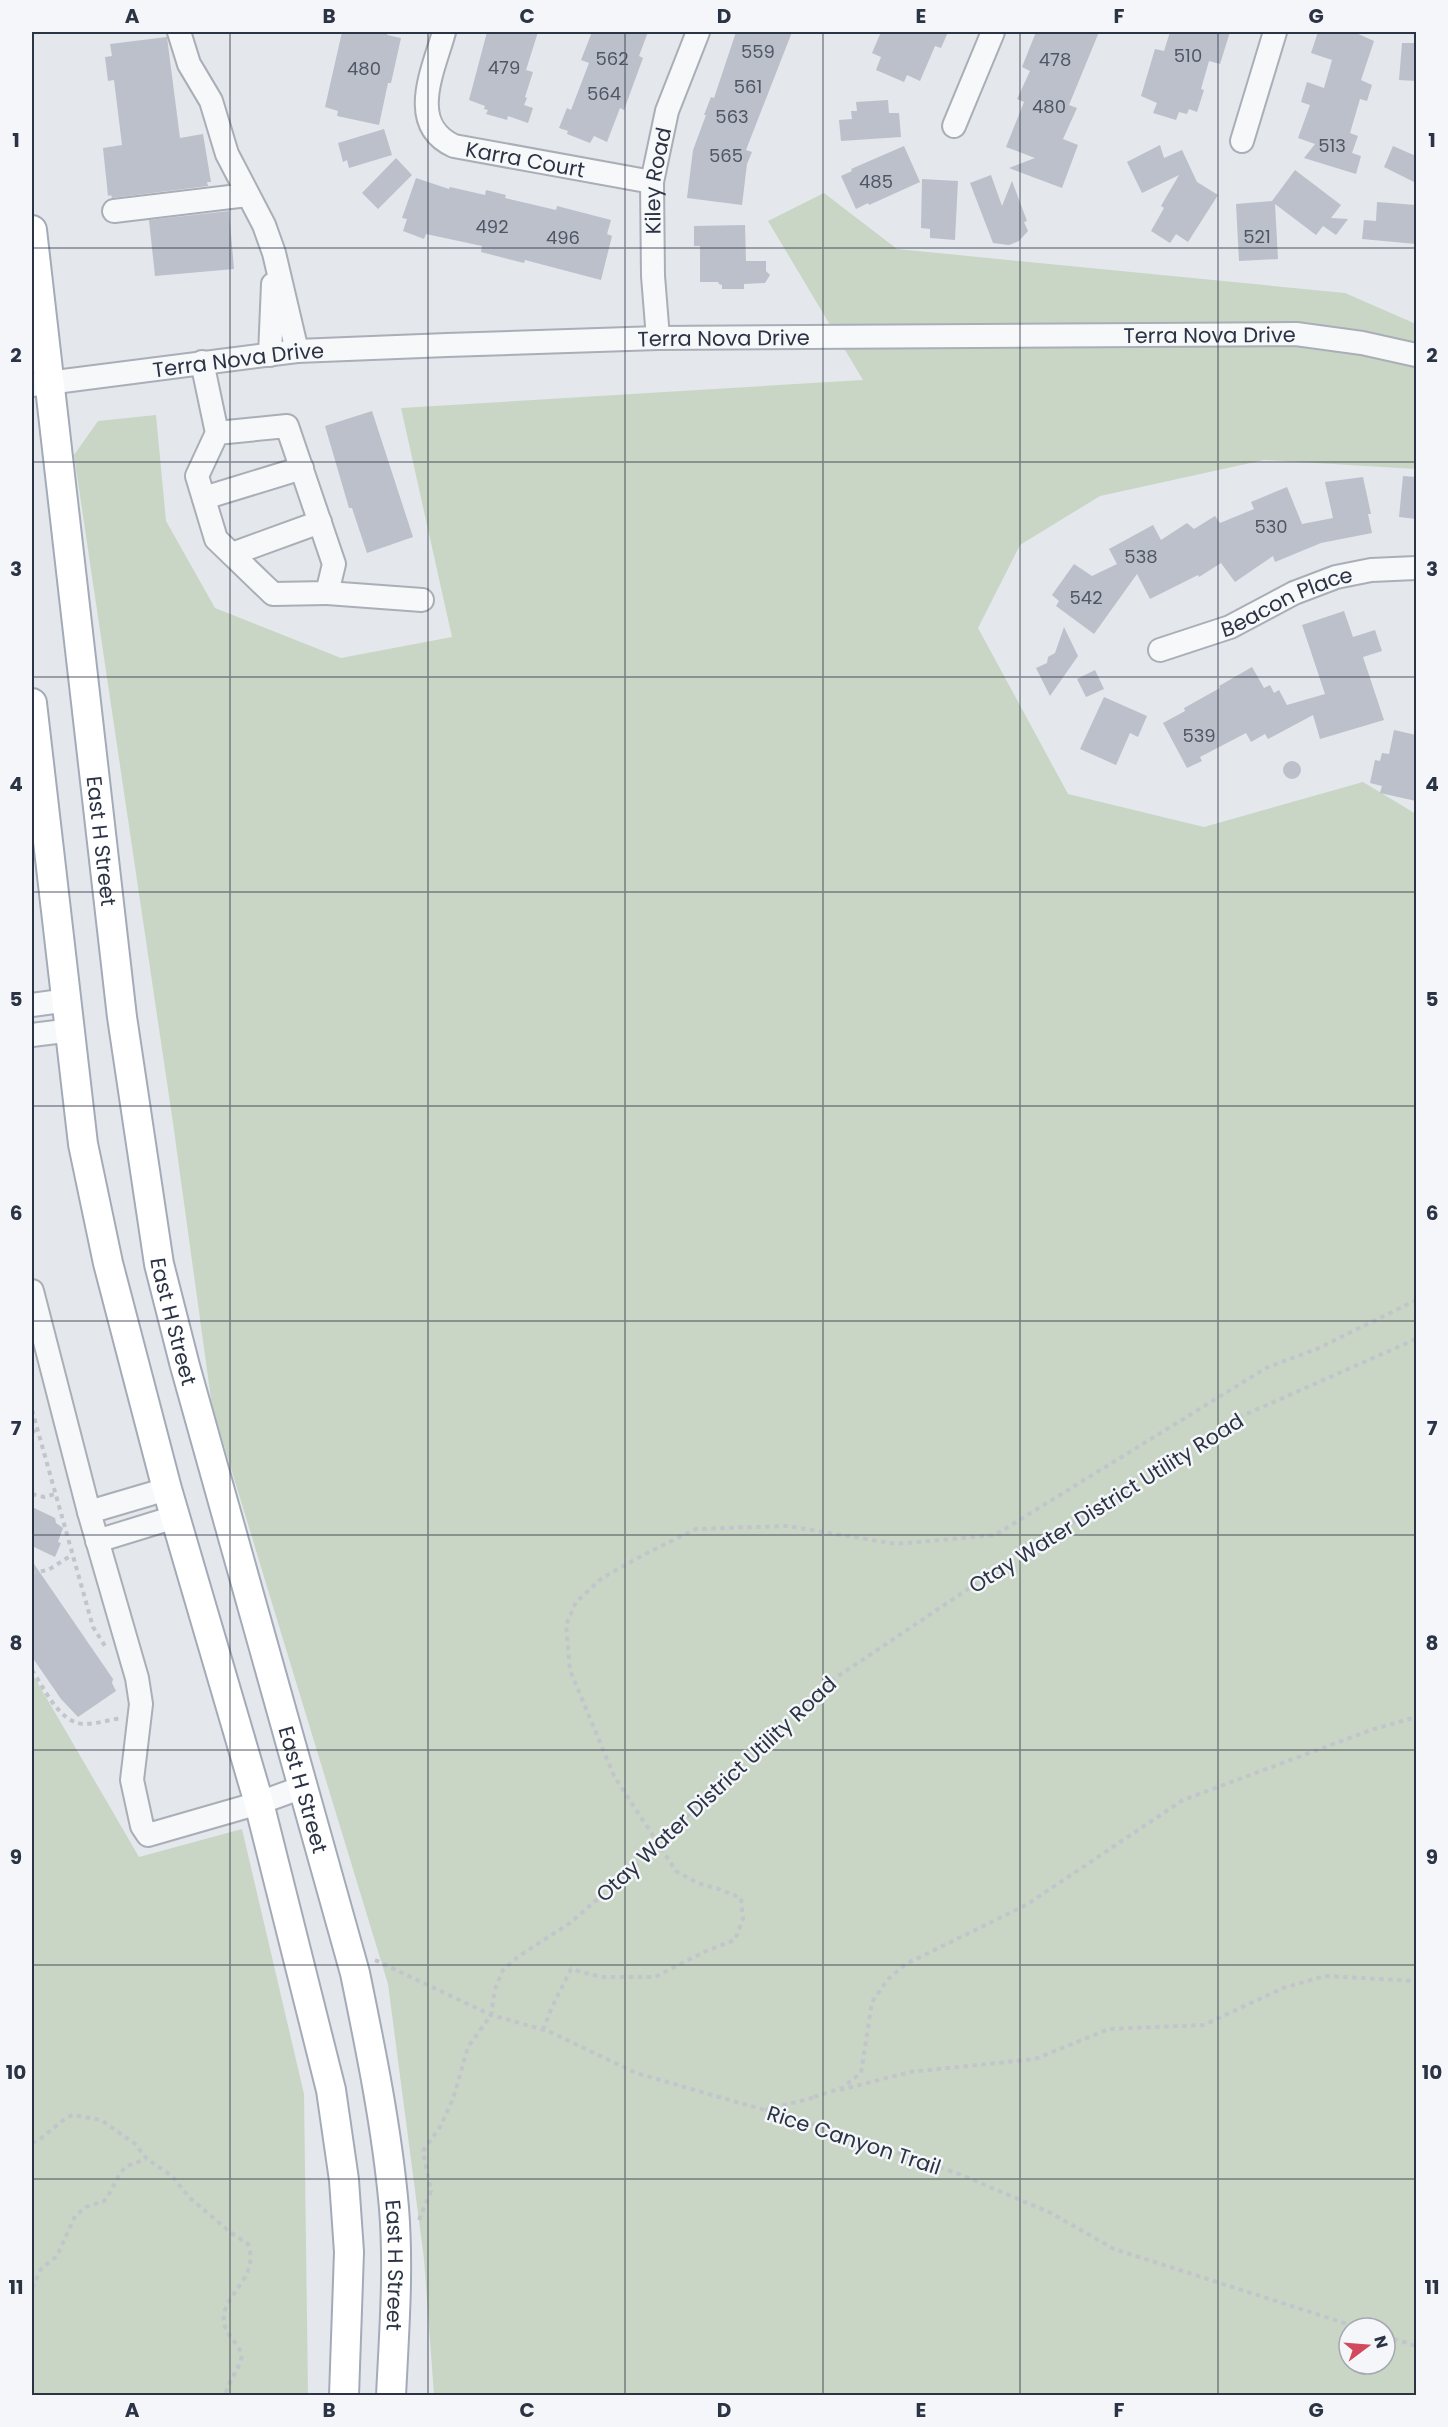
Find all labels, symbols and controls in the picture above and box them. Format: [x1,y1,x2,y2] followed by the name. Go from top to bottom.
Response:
[125,2,140,30] text: A
[322,2,336,30] text: B
[519,2,535,30] text: C
[717,2,731,30] text: D
[916,2,926,30] text: E
[1114,2,1125,30] text: F
[1308,2,1324,30] text: G
[741,39,775,64] house number: 559
[1174,43,1202,68] house number: 510
[595,46,629,71] house number: 562
[1039,47,1071,72] house number: 478
[488,55,520,80] house number: 479
[347,56,381,81] house number: 480
[734,74,762,99] house number: 561
[587,81,621,106] house number: 564
[1032,94,1066,119] house number: 480
[715,104,749,129] house number: 563
[637,124,678,234] street label: Kiley Road
[12,126,20,154] text: 1
[1428,126,1436,154] text: 1
[1318,133,1346,158] house number: 513
[463,134,587,184] street label: Karra Court
[709,143,743,168] house number: 565
[859,169,893,194] house number: 485
[475,214,509,239] house number: 492
[1243,224,1271,249] house number: 521
[546,225,580,250] house number: 496
[1123,320,1296,350] street label: Terra Nova Drive
[637,323,810,353] street label: Terra Nova Drive
[151,335,325,384] street label: Terra Nova Drive
[10,341,22,369] text: 2
[1426,341,1438,369] text: 2
[1254,514,1288,539] house number: 530
[1124,544,1158,569] house number: 538
[10,555,22,583] text: 3
[1426,555,1438,583] text: 3
[1217,560,1355,644] street label: Beacon Place
[1070,585,1102,610] house number: 542
[1182,723,1216,748] house number: 539
[9,770,23,798] text: 4
[1425,770,1439,798] text: 4
[80,774,124,908] street label: East H Street
[10,985,23,1013] text: 5
[1426,985,1439,1013] text: 5
[10,1199,22,1227] text: 6
[1426,1199,1438,1227] text: 6
[144,1256,204,1389] street label: East H Street
[963,1406,1249,1600] street label: Otay Water District Utility Road
[11,1414,22,1442] text: 7
[1427,1414,1438,1442] text: 7
[10,1629,22,1657] text: 8
[1426,1629,1438,1657] text: 8
[589,1670,843,1908] street label: Otay Water District Utility Road
[272,1723,335,1857] street label: East H Street
[10,1843,22,1871] text: 9
[1426,1843,1438,1871] text: 9
[6,2058,26,2086] text: 10
[1422,2058,1442,2086] text: 10
[763,2098,945,2182] street label: Rice Canyon Trail
[379,2198,411,2331] street label: East H Street
[8,2273,24,2301] text: 11
[1424,2273,1440,2301] text: 11
[1337,2316,1397,2376] north arrow
[1368,2333,1394,2351] text: N
[125,2396,140,2424] text: A
[322,2396,336,2424] text: B
[519,2396,535,2424] text: C
[717,2396,731,2424] text: D
[916,2396,926,2424] text: E
[1114,2396,1125,2424] text: F
[1308,2396,1324,2424] text: G

